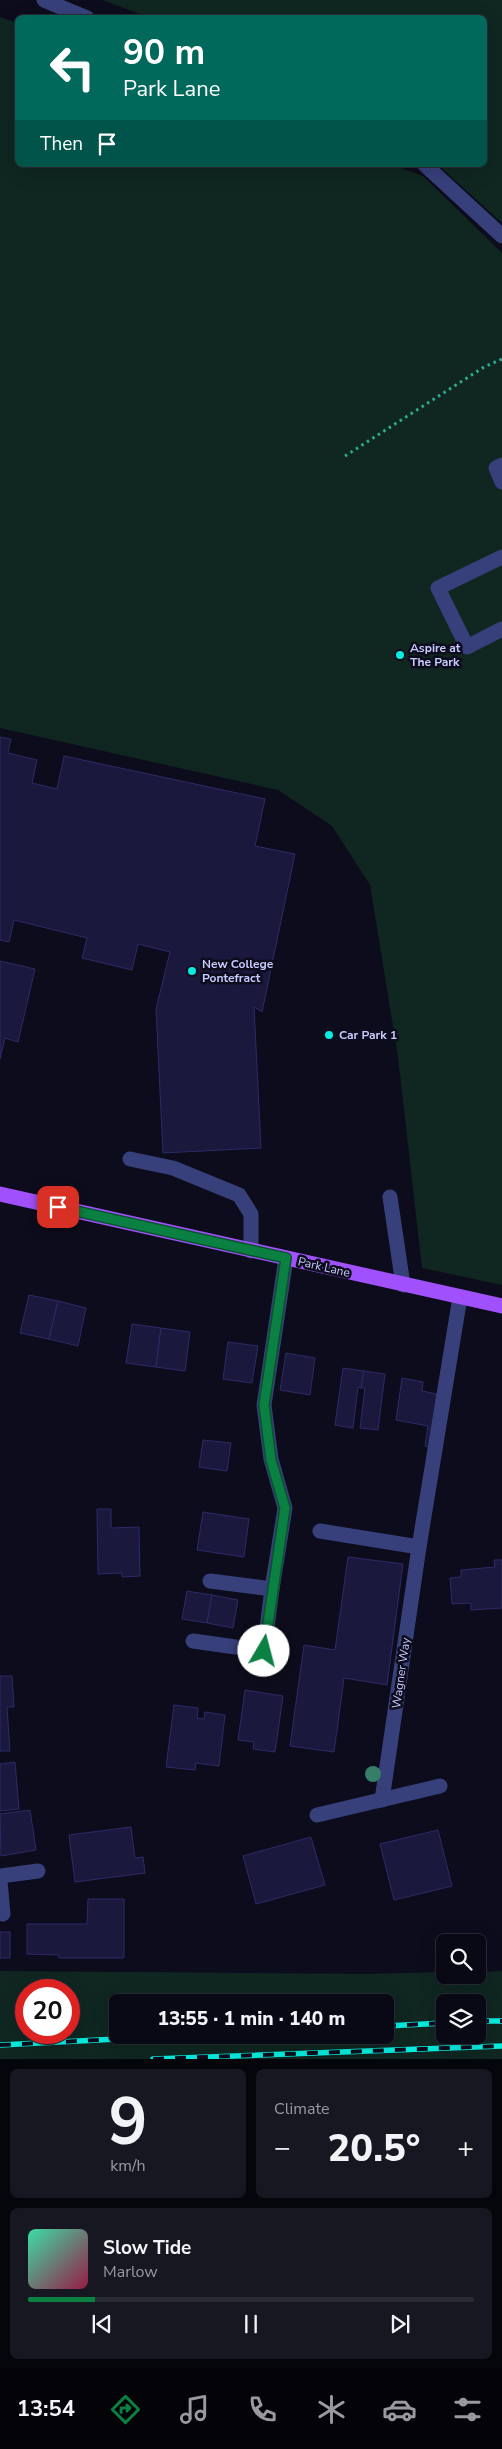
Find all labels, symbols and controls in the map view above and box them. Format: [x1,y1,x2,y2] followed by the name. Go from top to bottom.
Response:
[123,29,205,76] text: 90 m
[40,35,105,100] icon: left
[123,74,220,104] text: Park Lane
[93,130,121,158] icon: arrive
[40,131,83,157] text: Then
[410,640,461,670] place label: Aspire at The Park
[394,649,406,661] marker: Aspire at The Park
[202,956,274,986] place label: New College Pontefract
[186,965,198,977] marker: New College Pontefract
[339,1027,397,1043] place label: Car Park 1
[323,1029,335,1041] marker: Car Park 1
[37,1186,79,1228] pin
[44,1193,72,1221] icon: arrive
[296,1253,352,1281] street label: Park Lane
[237,1624,289,1676] position arrow
[388,1636,414,1710] street label: Wagner Way
[436,1934,486,2044] map controls
[436,1934,486,1984] button: search
[15,1979,80,2044] speed limit sign: 20
[436,1994,486,2044] button: layers
[158,2006,345,2032] text: 13:55 · 1 min · 140 m
[108,2078,148,2167] text: 9
[274,2098,329,2120] text: Climate
[328,2123,420,2174] text: 20.5°
[274,2129,291,2167] text: −
[457,2129,474,2167] text: +
[110,2155,146,2177] text: km/h
[103,2235,191,2261] text: Slow Tide
[103,2261,158,2283] text: Marlow
[88,2310,116,2338] icon: previous
[237,2310,265,2338] icon: pause
[386,2310,414,2338] icon: next
[108,2392,143,2427] icon: directions
[177,2392,212,2427] icon: music
[245,2392,280,2427] icon: phone
[314,2392,349,2427] icon: climate
[382,2392,417,2427] icon: car
[450,2392,485,2427] icon: filters
[17,2394,75,2424] text: 13:54

